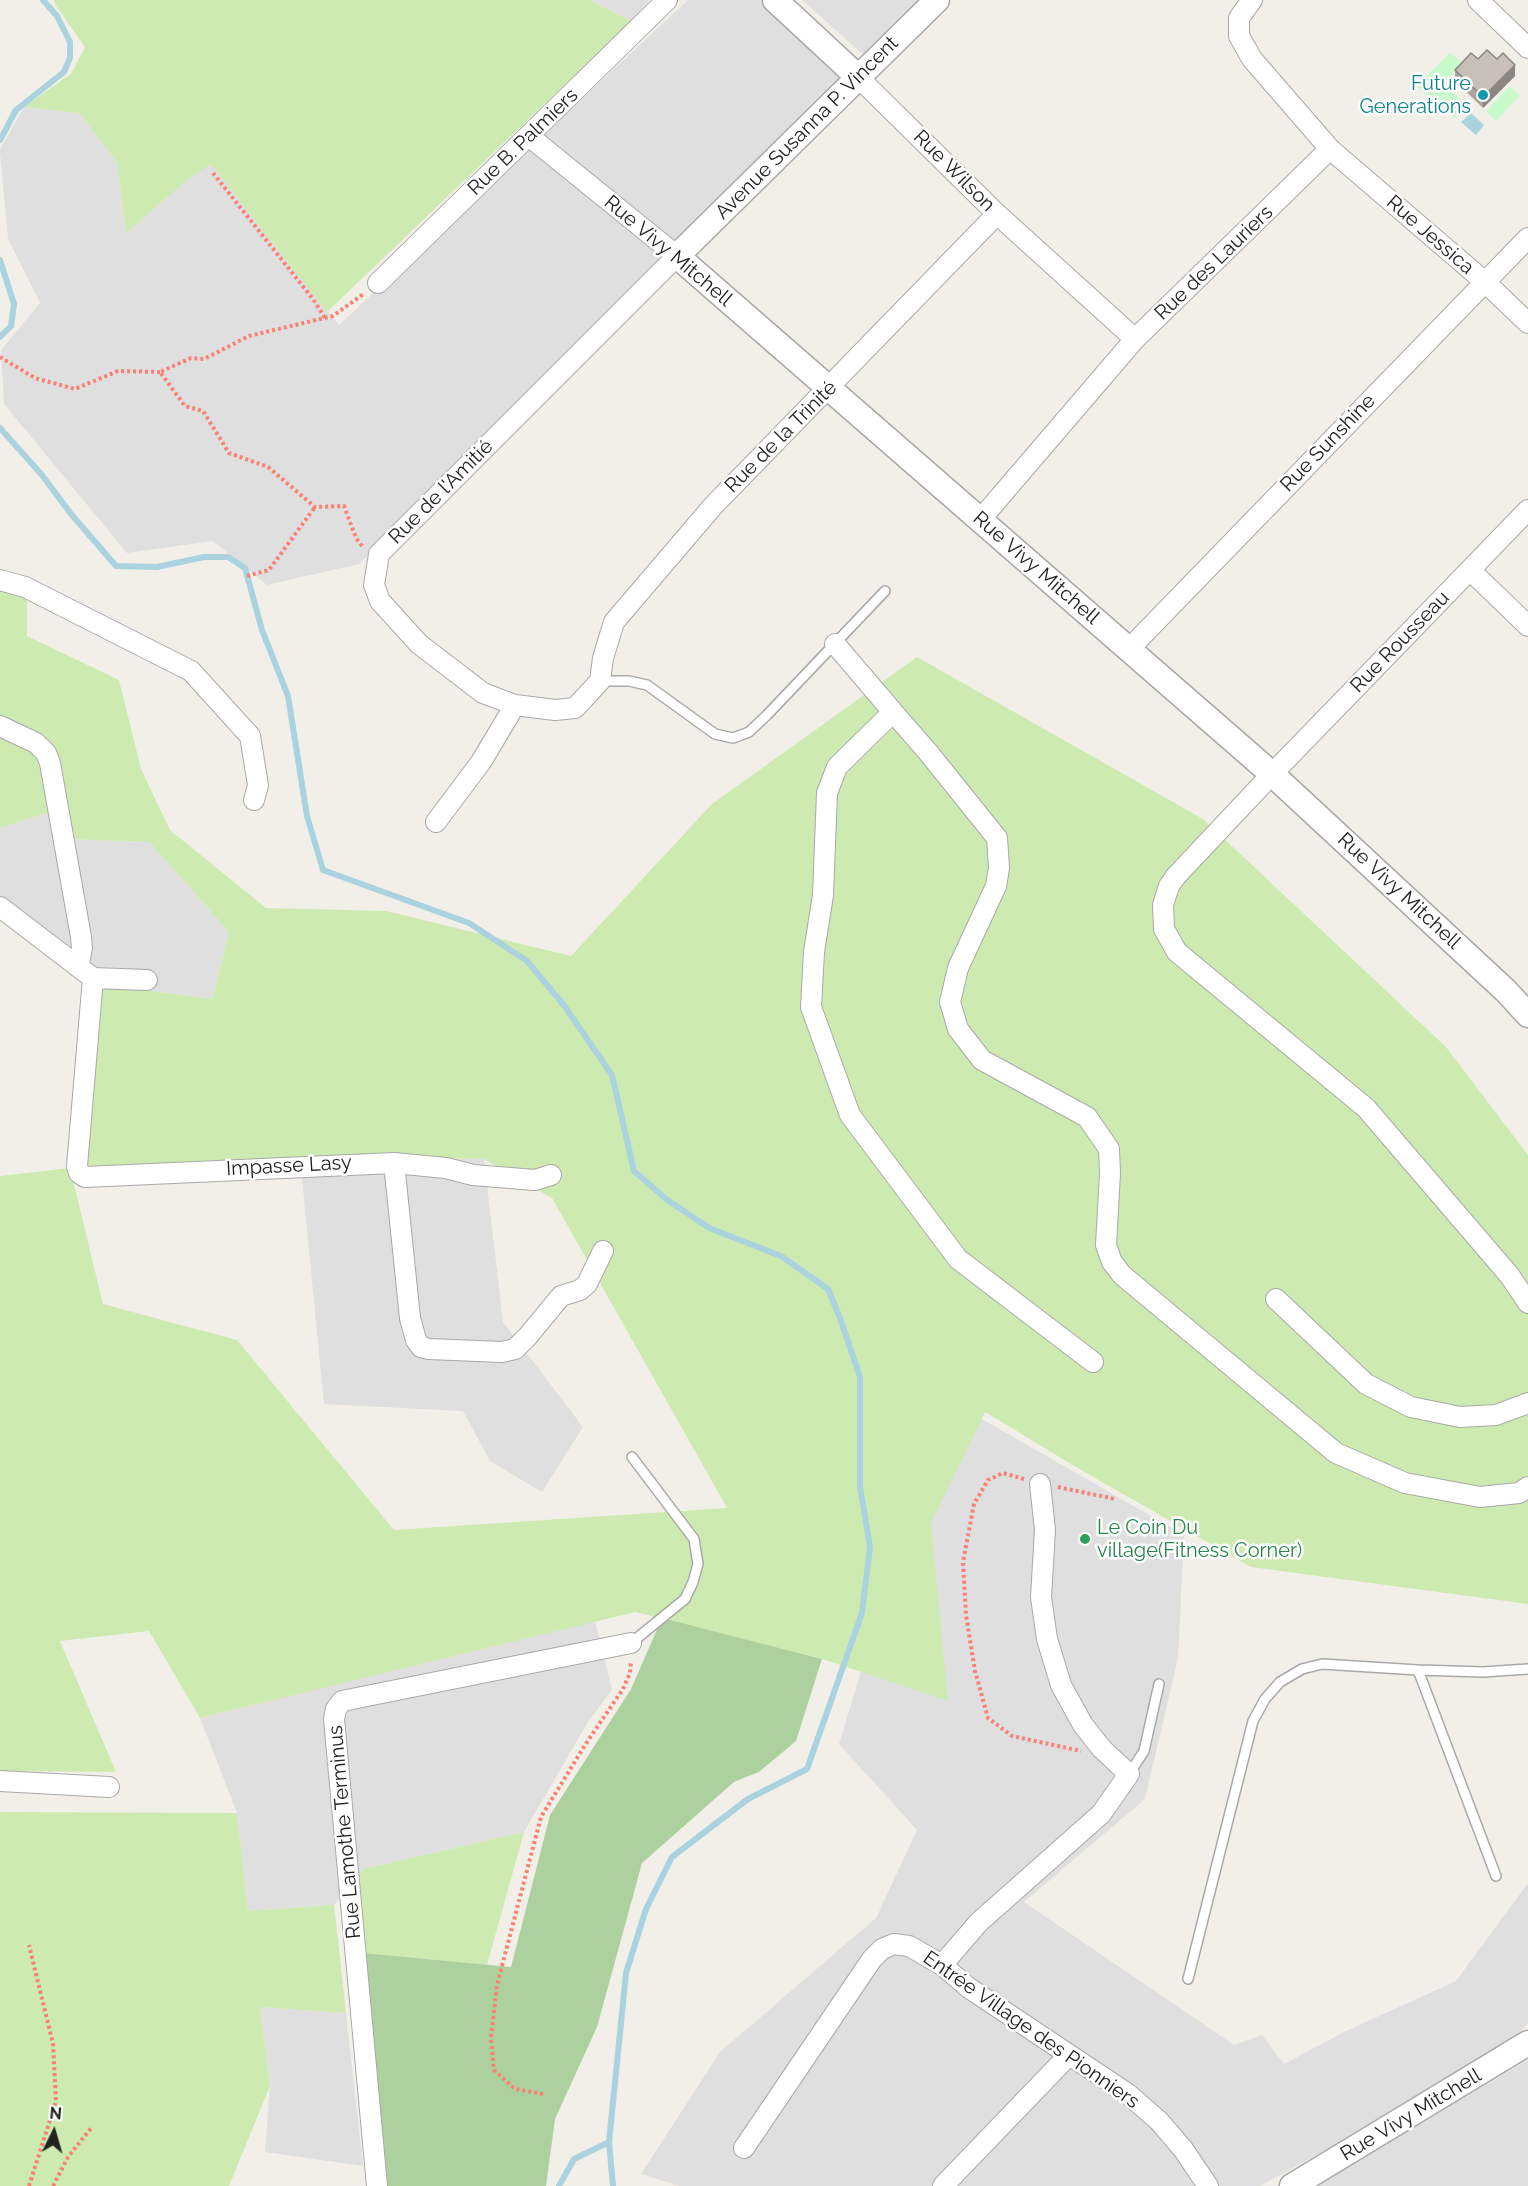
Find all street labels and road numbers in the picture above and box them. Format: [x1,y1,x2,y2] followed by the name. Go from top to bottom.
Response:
[710,31,904,225] street label: Avenue Susanna P. Vincent
[463,83,583,201] street label: Rue B. Palmiers
[908,125,1000,217] street label: Rue Wilson
[599,190,737,312] street label: Rue Vivy Mitchell
[1381,190,1479,280] street label: Rue Jessica
[1150,201,1278,325] street label: Rue des Lauriers
[720,376,842,498] street label: Rue de la Trinité
[1275,389,1381,497] street label: Rue Sunshine
[384,435,498,549] street label: Rue de l'Amitié
[968,507,1104,629] street label: Rue Vivy Mitchell
[1346,586,1454,698] street label: Rue Rousseau
[1332,828,1466,954] street label: Rue Vivy Mitchell
[226,1151,352,1181] street label: Impasse Lasy
[324,1724,366,1940] street label: Rue Lamothe Terminus
[918,1946,1144,2114] street label: Entrée Village des Pionniers
[1336,2064,1486,2166] street label: Rue Vivy Mitchell

